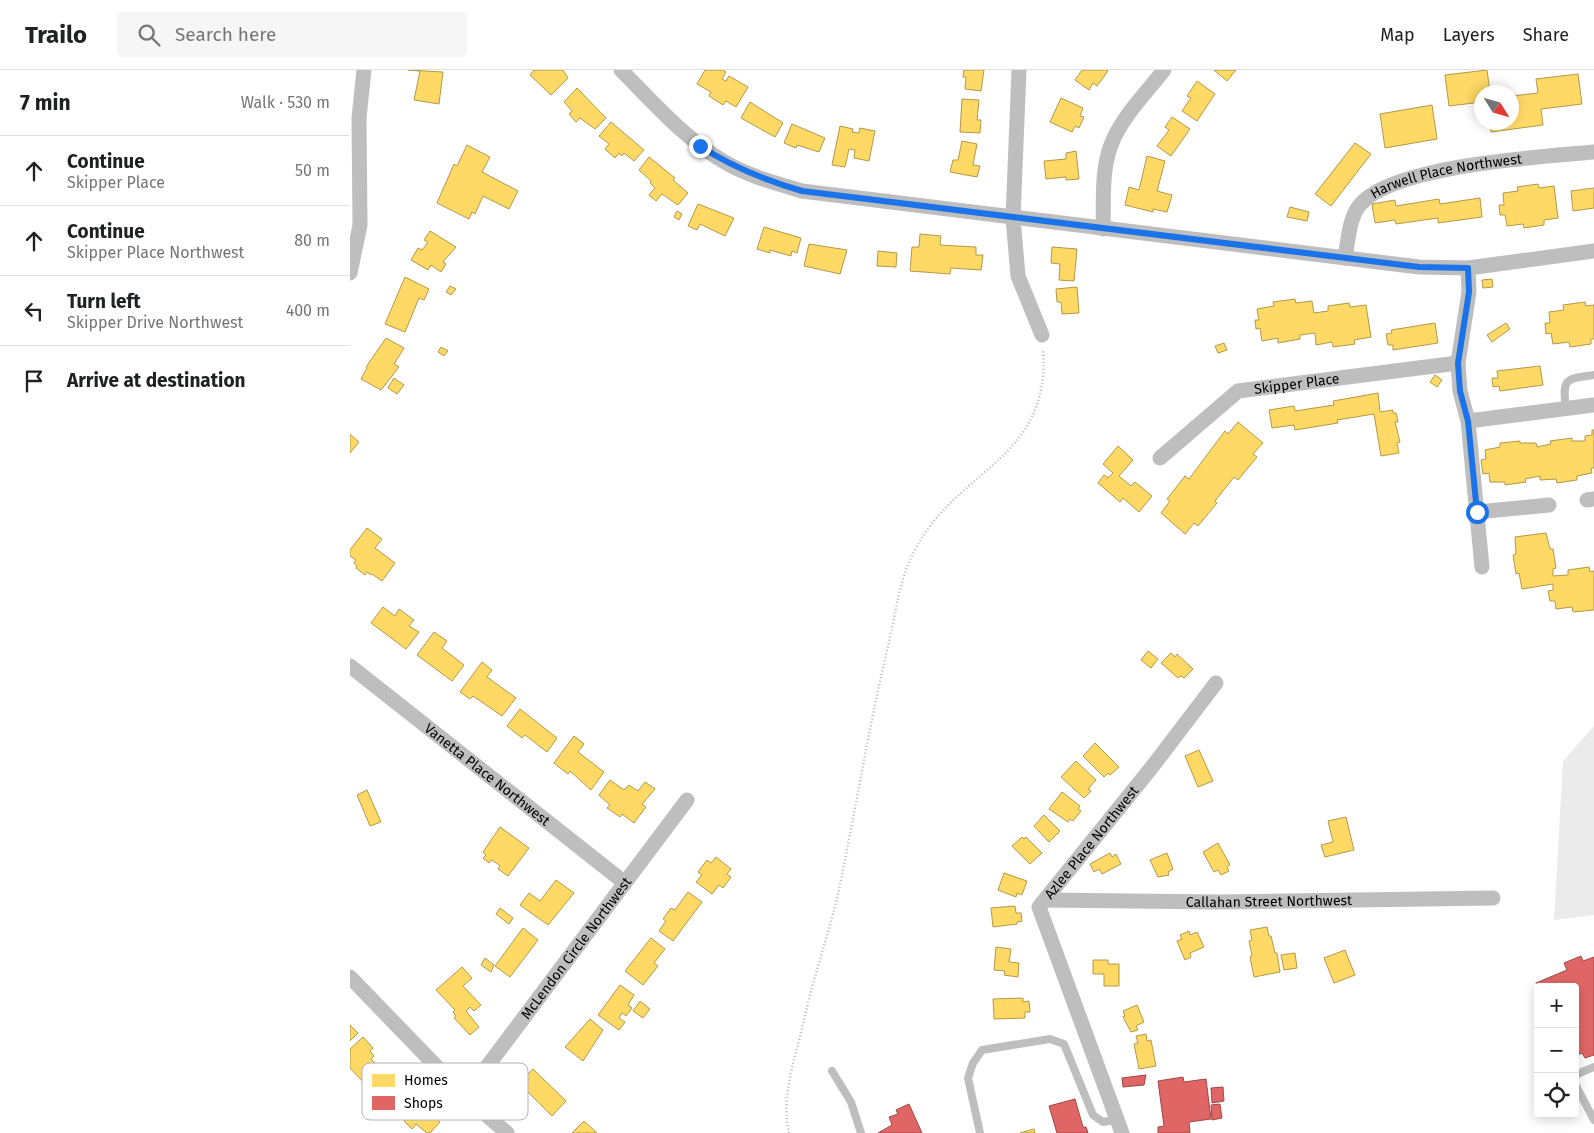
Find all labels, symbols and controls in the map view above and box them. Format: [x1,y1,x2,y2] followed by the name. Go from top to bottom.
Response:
[117,12,467,57] search box
[25,21,87,49] text: Trailo
[135,21,163,49] icon: search
[175,23,276,46] text: Search here
[1380,24,1415,46] text: Map
[1443,24,1495,46] text: Layers
[1523,24,1569,46] text: Share
[1474,85,1519,130] north arrow
[20,90,71,116] text: 7 min
[241,93,330,112] text: Walk · 530 m
[689,135,712,158] route end
[67,150,145,173] text: Continue
[1367,150,1524,202] street label: Harwell Place Northwest
[20,157,48,185] icon: ahead
[295,161,330,180] text: 50 m
[67,173,165,192] text: Skipper Place
[67,220,145,243] text: Continue
[20,227,48,255] icon: ahead
[294,231,330,250] text: 80 m
[67,243,244,262] text: Skipper Place Northwest
[67,290,141,313] text: Turn left
[20,297,48,325] icon: left
[286,301,330,320] text: 400 m
[67,313,243,332] text: Skipper Drive Northwest
[20,367,48,395] icon: arrive
[67,369,246,392] text: Arrive at destination
[1253,370,1340,397] street label: Skipper Place
[1466,501,1489,524] route start
[421,720,554,830] street label: Vanetta Place Northwest
[1041,782,1143,902] street label: Azlee Place Northwest
[517,873,635,1022] street label: McLendon Circle Northwest
[1186,892,1353,911] street label: Callahan Street Northwest
[1534,983,1579,1118] map controls
[1534,983,1579,1028] button: +
[1534,1028,1579,1073] button: −
[362,1063,528,1120] legend
[404,1072,448,1089] text: Homes
[1534,1073,1579,1118] button: locate
[404,1095,443,1112] text: Shops

